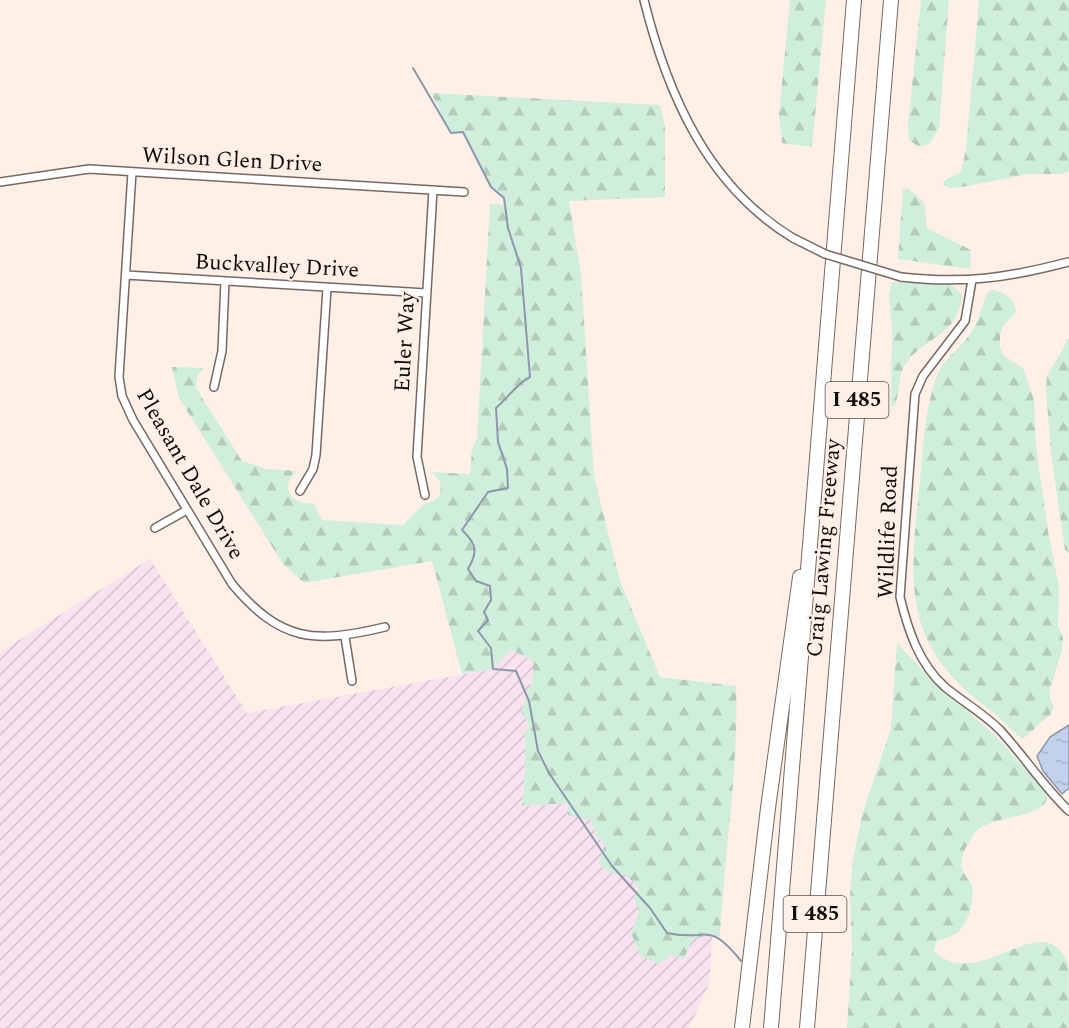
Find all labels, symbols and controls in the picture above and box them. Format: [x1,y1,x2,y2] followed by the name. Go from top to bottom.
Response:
[141,139,323,181] street label: Wilson Glen Drive
[194,245,360,287] street label: Buckvalley Drive
[386,290,424,393] street label: Euler Way
[128,382,252,566] street label: Pleasant Dale Drive
[826,382,888,418] road number: I 485
[798,436,850,659] street label: Craig Lawing Freeway
[869,465,907,599] street label: Wildlife Road
[784,896,846,932] road number: I 485

